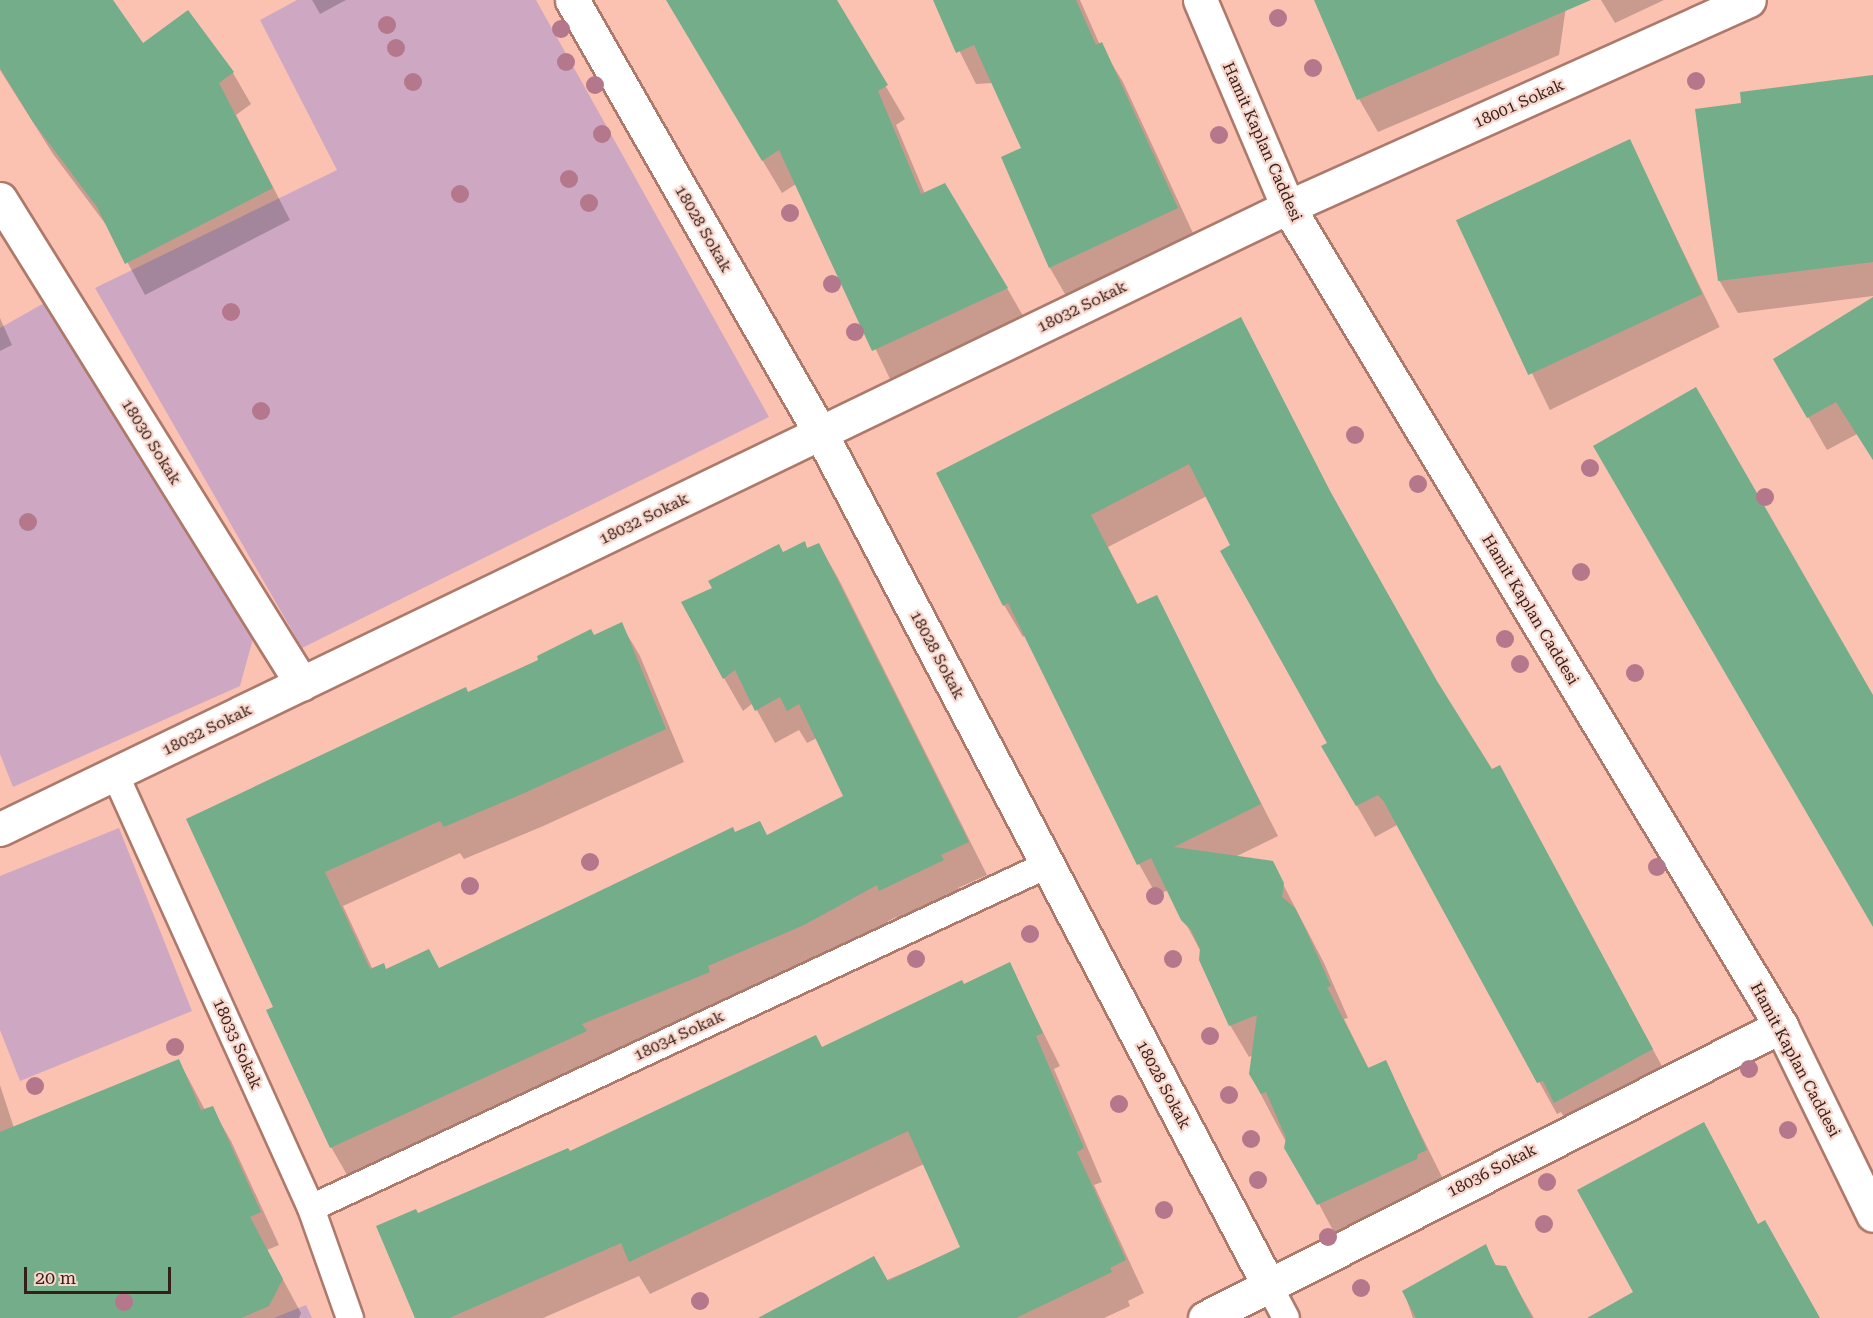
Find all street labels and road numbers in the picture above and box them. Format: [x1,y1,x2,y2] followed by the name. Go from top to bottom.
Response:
[1218,60,1306,224] street label: Hamit Kaplan Caddesi
[1471,75,1567,133] street label: 18001 Sokak
[670,182,736,276] street label: 18028 Sokak
[1034,277,1130,337] street label: 18032 Sokak
[117,396,185,488] street label: 18030 Sokak
[596,489,692,549] street label: 18032 Sokak
[1477,531,1583,689] street label: Hamit Kaplan Caddesi
[906,608,968,702] street label: 18028 Sokak
[159,700,255,760] street label: 18032 Sokak
[1746,980,1844,1140] street label: Hamit Kaplan Caddesi
[208,996,266,1092] street label: 18033 Sokak
[631,1007,727,1065] street label: 18034 Sokak
[1132,1038,1194,1132] street label: 18028 Sokak
[1444,1140,1540,1202] street label: 18036 Sokak

